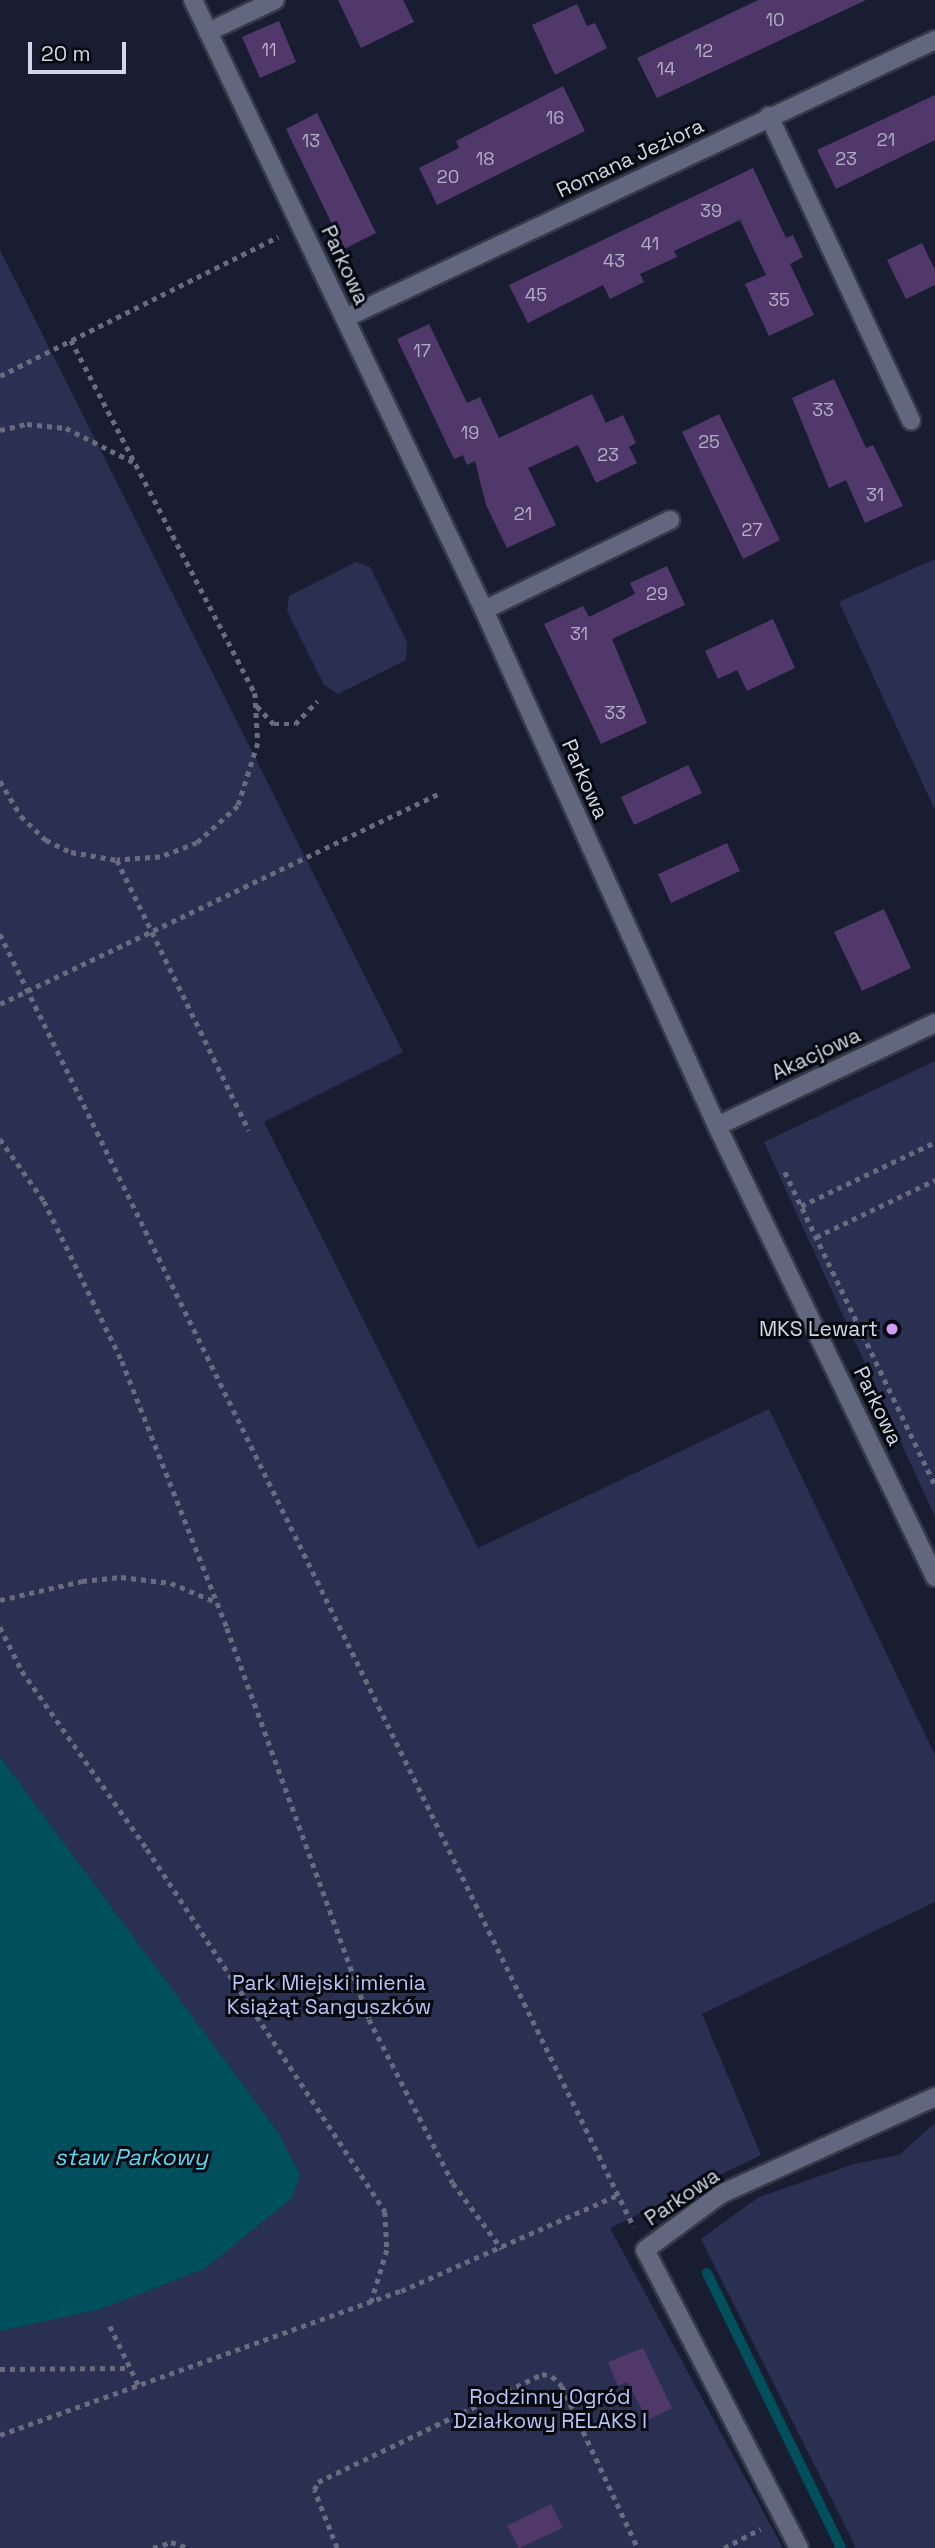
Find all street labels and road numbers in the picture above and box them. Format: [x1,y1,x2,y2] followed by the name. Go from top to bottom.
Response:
[552,113,708,203] street label: Romana Jeziora
[316,221,374,309] street label: Parkowa
[556,735,614,823] street label: Parkowa
[767,1022,865,1086] street label: Akacjowa
[848,1362,908,1450] street label: Parkowa
[640,2163,724,2231] street label: Parkowa

